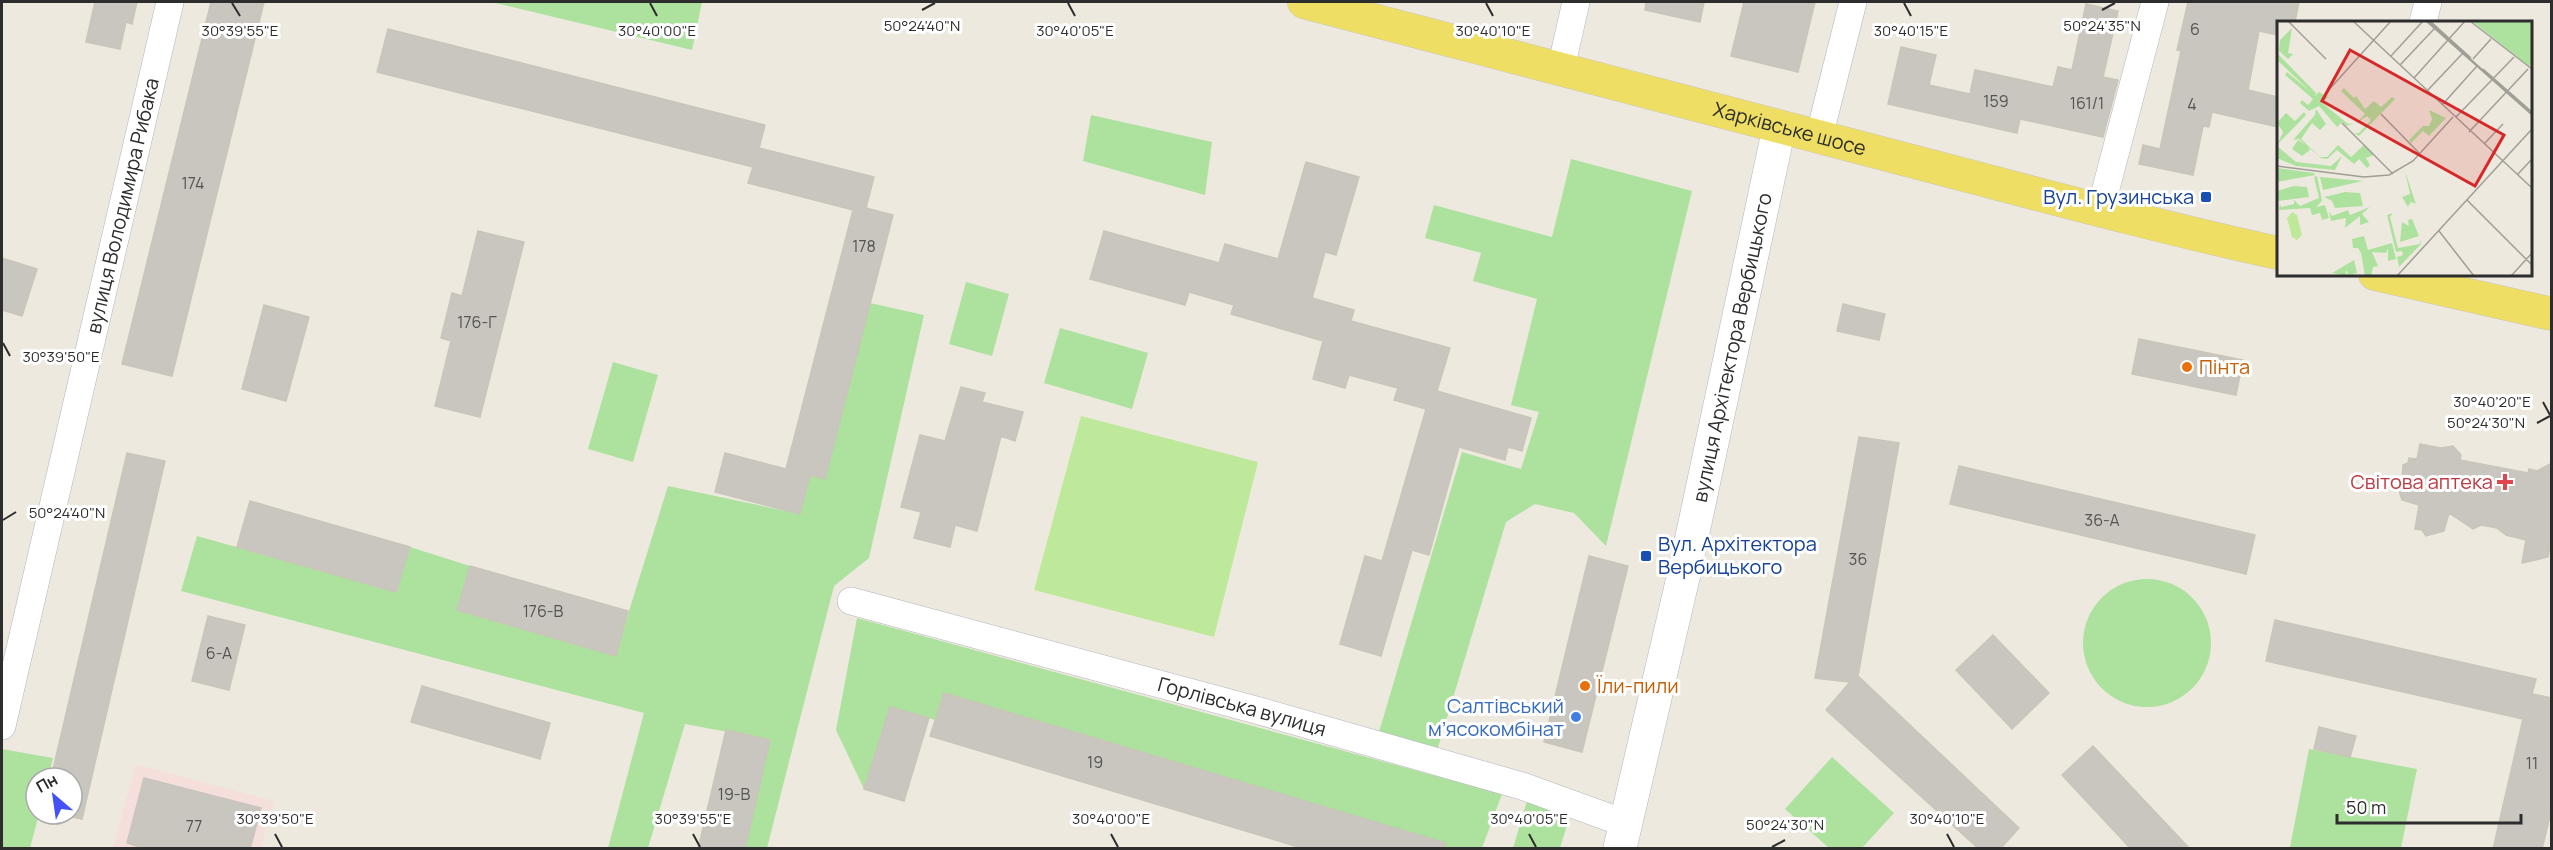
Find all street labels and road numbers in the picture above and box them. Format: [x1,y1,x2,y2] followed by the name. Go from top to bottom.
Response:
[80,75,165,336] street label: вулиця Володимира Рибака
[1710,95,1869,162] street label: Харківське шосе
[1686,190,1778,504] street label: вулиця Архітектора Вербицького
[1155,670,1329,742] street label: Горлівська вулиця

